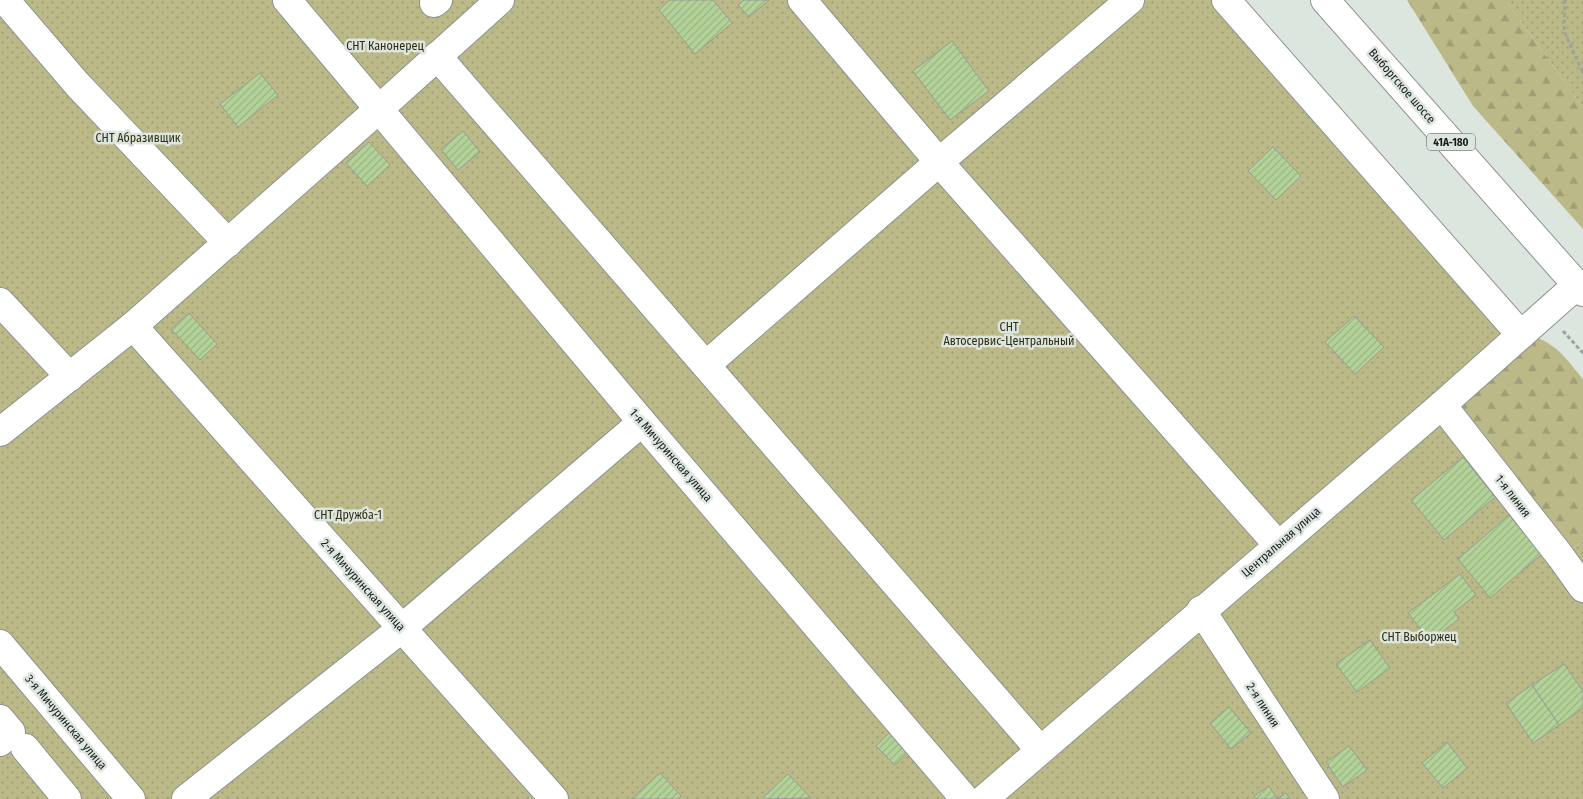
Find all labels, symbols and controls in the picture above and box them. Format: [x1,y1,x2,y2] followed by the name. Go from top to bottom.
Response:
[346,39,424,53] park label: СНТ Канонерец
[1366,46,1438,126] street label: Выборгское шоссе
[96,131,181,145] park label: СНТ Абразивщик
[1427,134,1475,150] road number: 41А-180
[944,320,1074,348] park label: СНТ Автосервис-Центральный
[627,406,715,504] street label: 1-я Мичуринская улица
[1492,472,1534,520] street label: 1-я линия
[1239,504,1323,580] street label: Центральная улица
[314,508,382,522] park label: СНТ Дружба-1
[318,536,408,634] street label: 2-я Мичуринская улица
[1382,630,1457,644] park label: СНТ Выборжец
[22,672,110,772] street label: 3-я Мичуринская улица
[1244,680,1282,730] street label: 2-я линия

